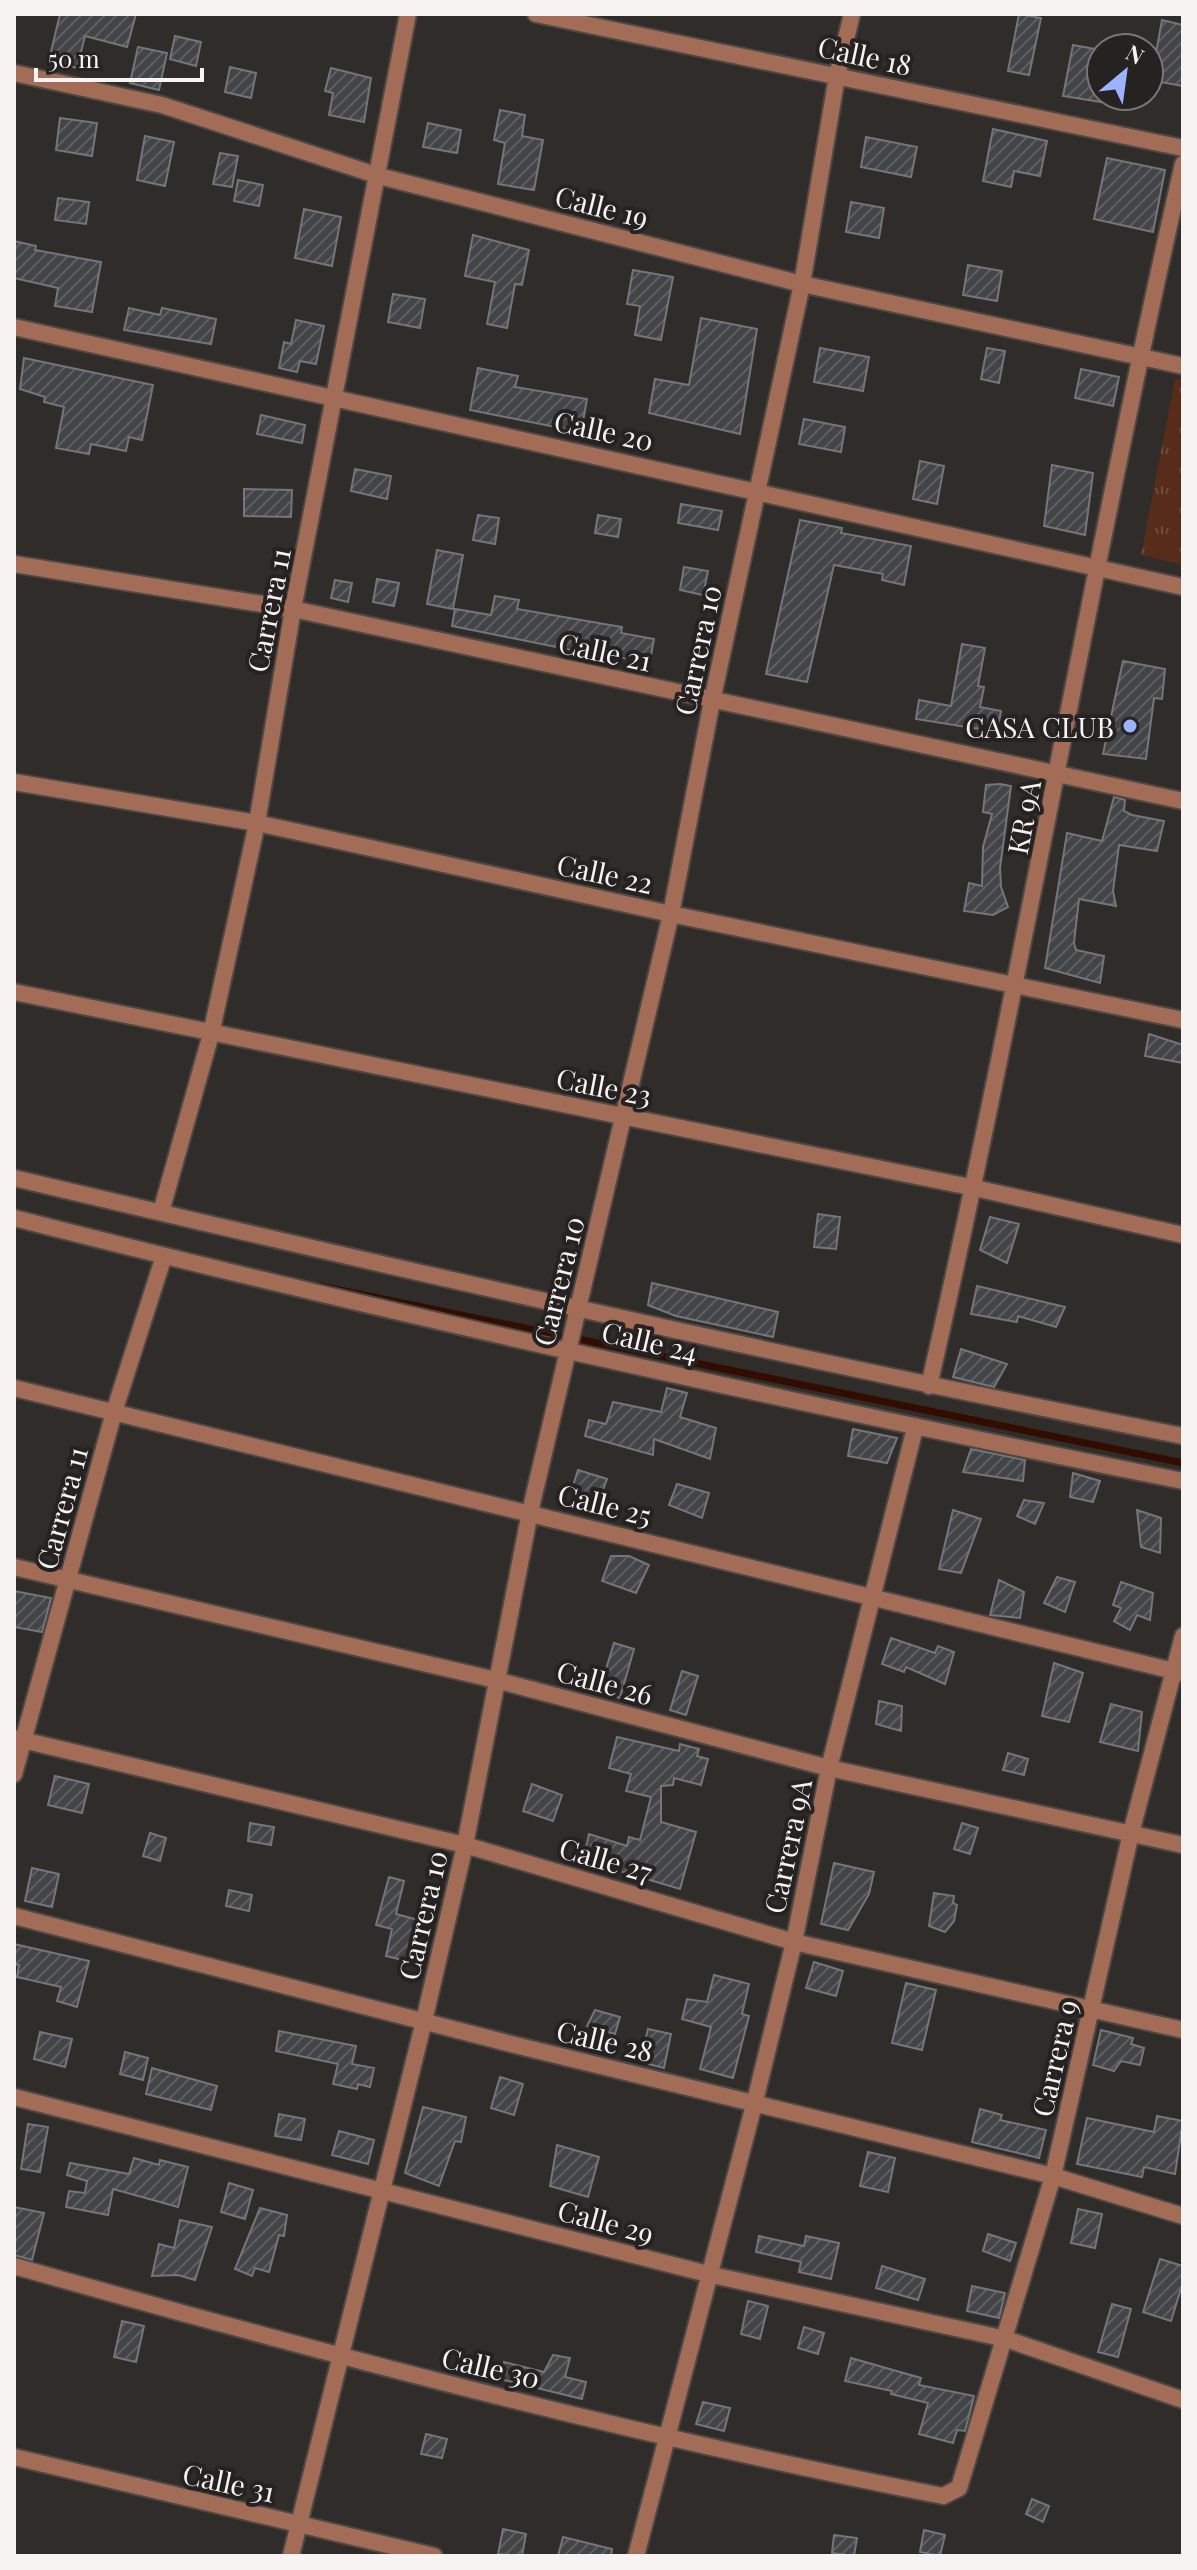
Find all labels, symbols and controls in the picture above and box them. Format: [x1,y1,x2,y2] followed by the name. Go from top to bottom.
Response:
[815,27,915,83] street label: Calle 18
[36,32,202,82] scale bar
[1085,32,1165,112] north arrow
[1121,37,1149,71] text: N
[48,42,100,74] text: 50 m
[552,177,652,235] street label: Calle 19
[551,401,657,459] street label: Calle 20
[238,545,298,675] street label: Carrera 11
[665,582,729,718] street label: Carrera 10
[555,623,655,679] street label: Calle 21
[965,708,1114,745] place label: CASA CLUB
[1121,717,1139,735] marker: CASA CLUB
[998,776,1048,857] street label: KR 9A
[554,845,656,901] street label: Calle 22
[553,1059,655,1113] street label: Calle 23
[524,1213,592,1349] street label: Carrera 10
[598,1312,702,1370] street label: Calle 24
[27,1443,95,1573] street label: Carrera 11
[554,1475,656,1533] street label: Calle 25
[553,1651,657,1713] street label: Calle 26
[755,1775,819,1917] street label: Carrera 9A
[555,1828,657,1890] street label: Calle 27
[389,1847,455,1983] street label: Carrera 10
[1023,1996,1085,2120] street label: Carrera 9
[553,2011,657,2069] street label: Calle 28
[554,2190,658,2252] street label: Calle 29
[438,2338,544,2396] street label: Calle 30
[180,2454,278,2510] street label: Calle 31

